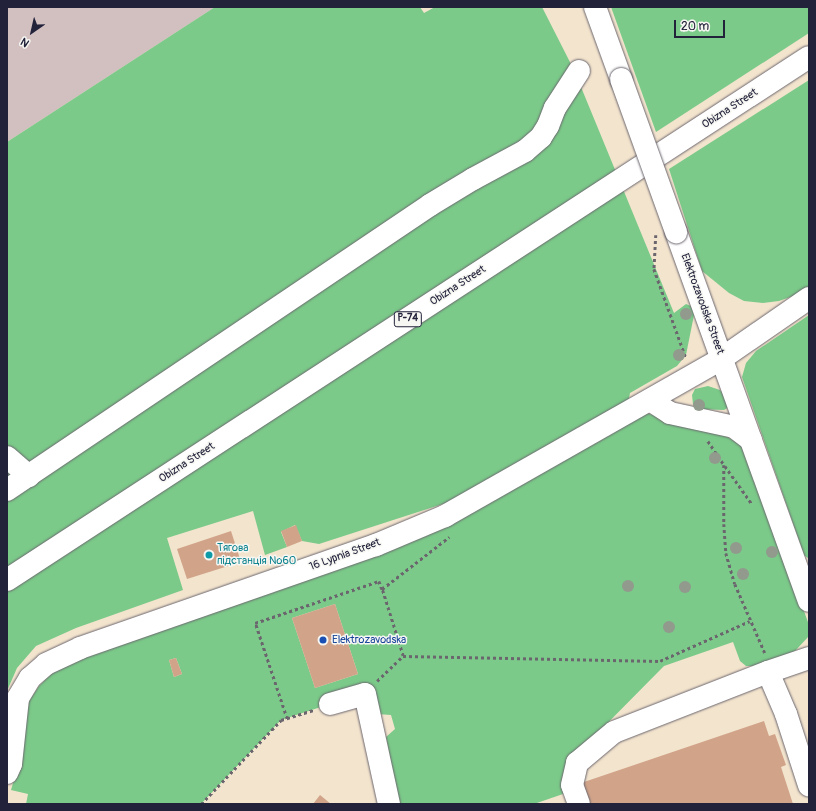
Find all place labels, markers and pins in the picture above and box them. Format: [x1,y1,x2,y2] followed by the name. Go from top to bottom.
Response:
[217,542,296,568] place label: Тягова підстанція №60
[204,550,214,560] marker: Тягова підстанція №60
[332,633,406,647] place label: Elektrozavodska
[317,634,329,646] marker: Elektrozavodska

